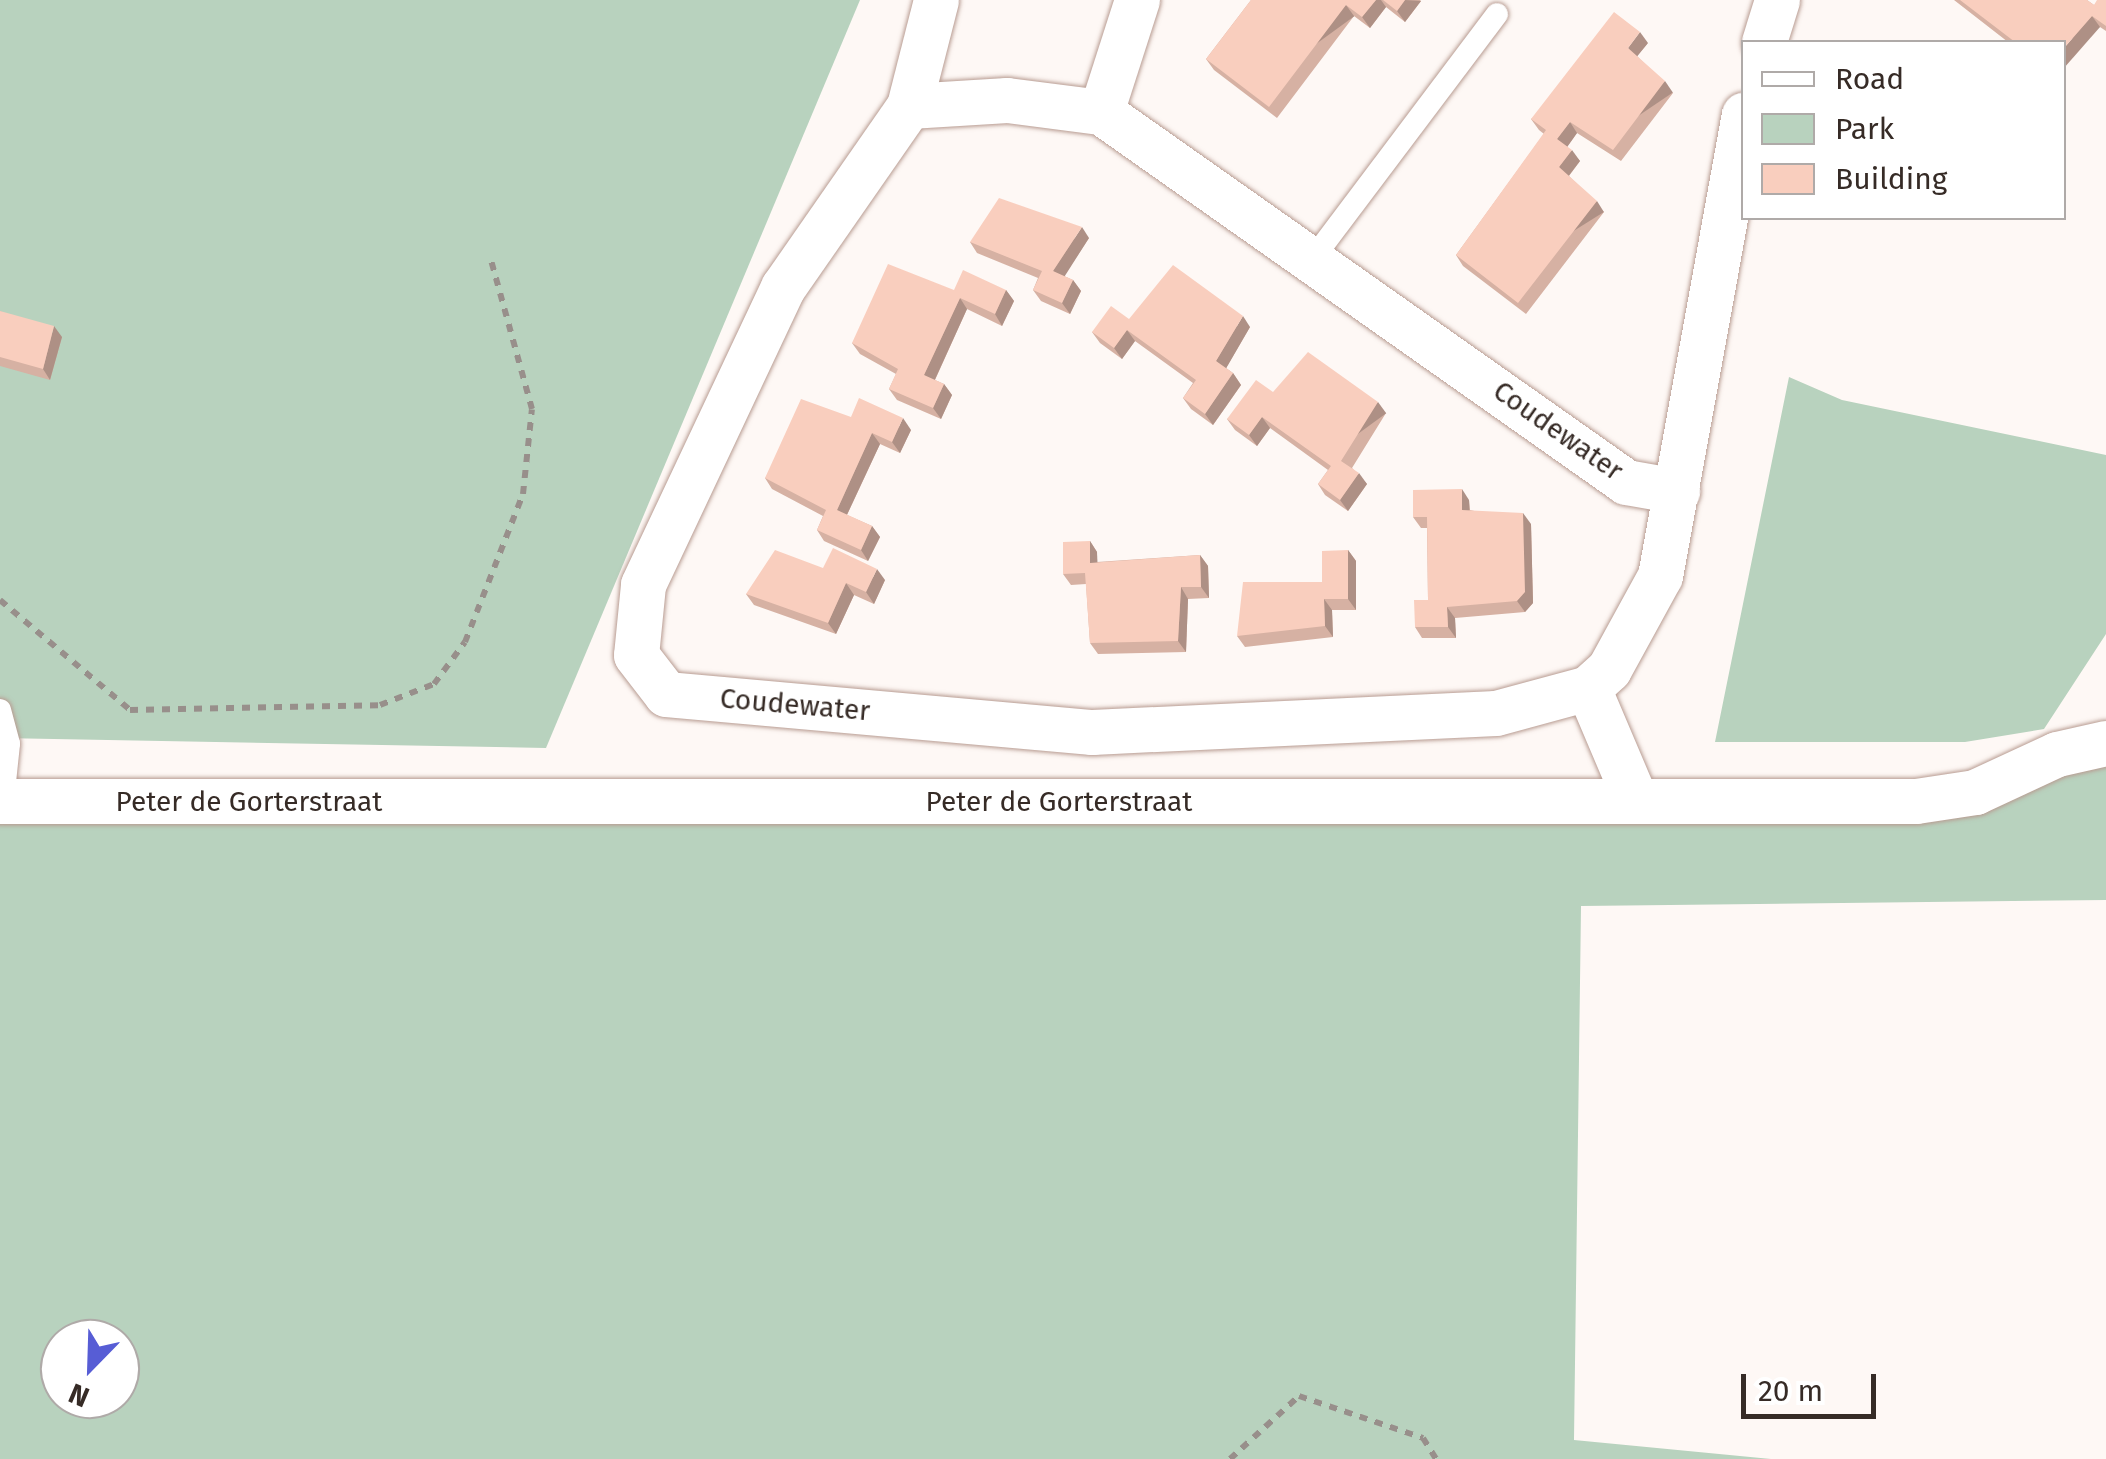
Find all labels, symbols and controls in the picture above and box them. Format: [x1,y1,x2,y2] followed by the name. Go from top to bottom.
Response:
[1741,40,2066,220] legend
[1835,61,1904,97] text: Road
[1835,111,1894,147] text: Park
[1835,161,1947,197] text: Building
[1487,374,1629,488] street label: Coudewater
[719,682,871,728] street label: Coudewater
[116,785,382,819] street label: Peter de Gorterstraat
[926,785,1192,819] street label: Peter de Gorterstraat
[40,1319,140,1419] north arrow
[1746,1354,1881,1416] scale bar
[1758,1373,1823,1409] text: 20 m
[64,1376,94,1414] text: N

